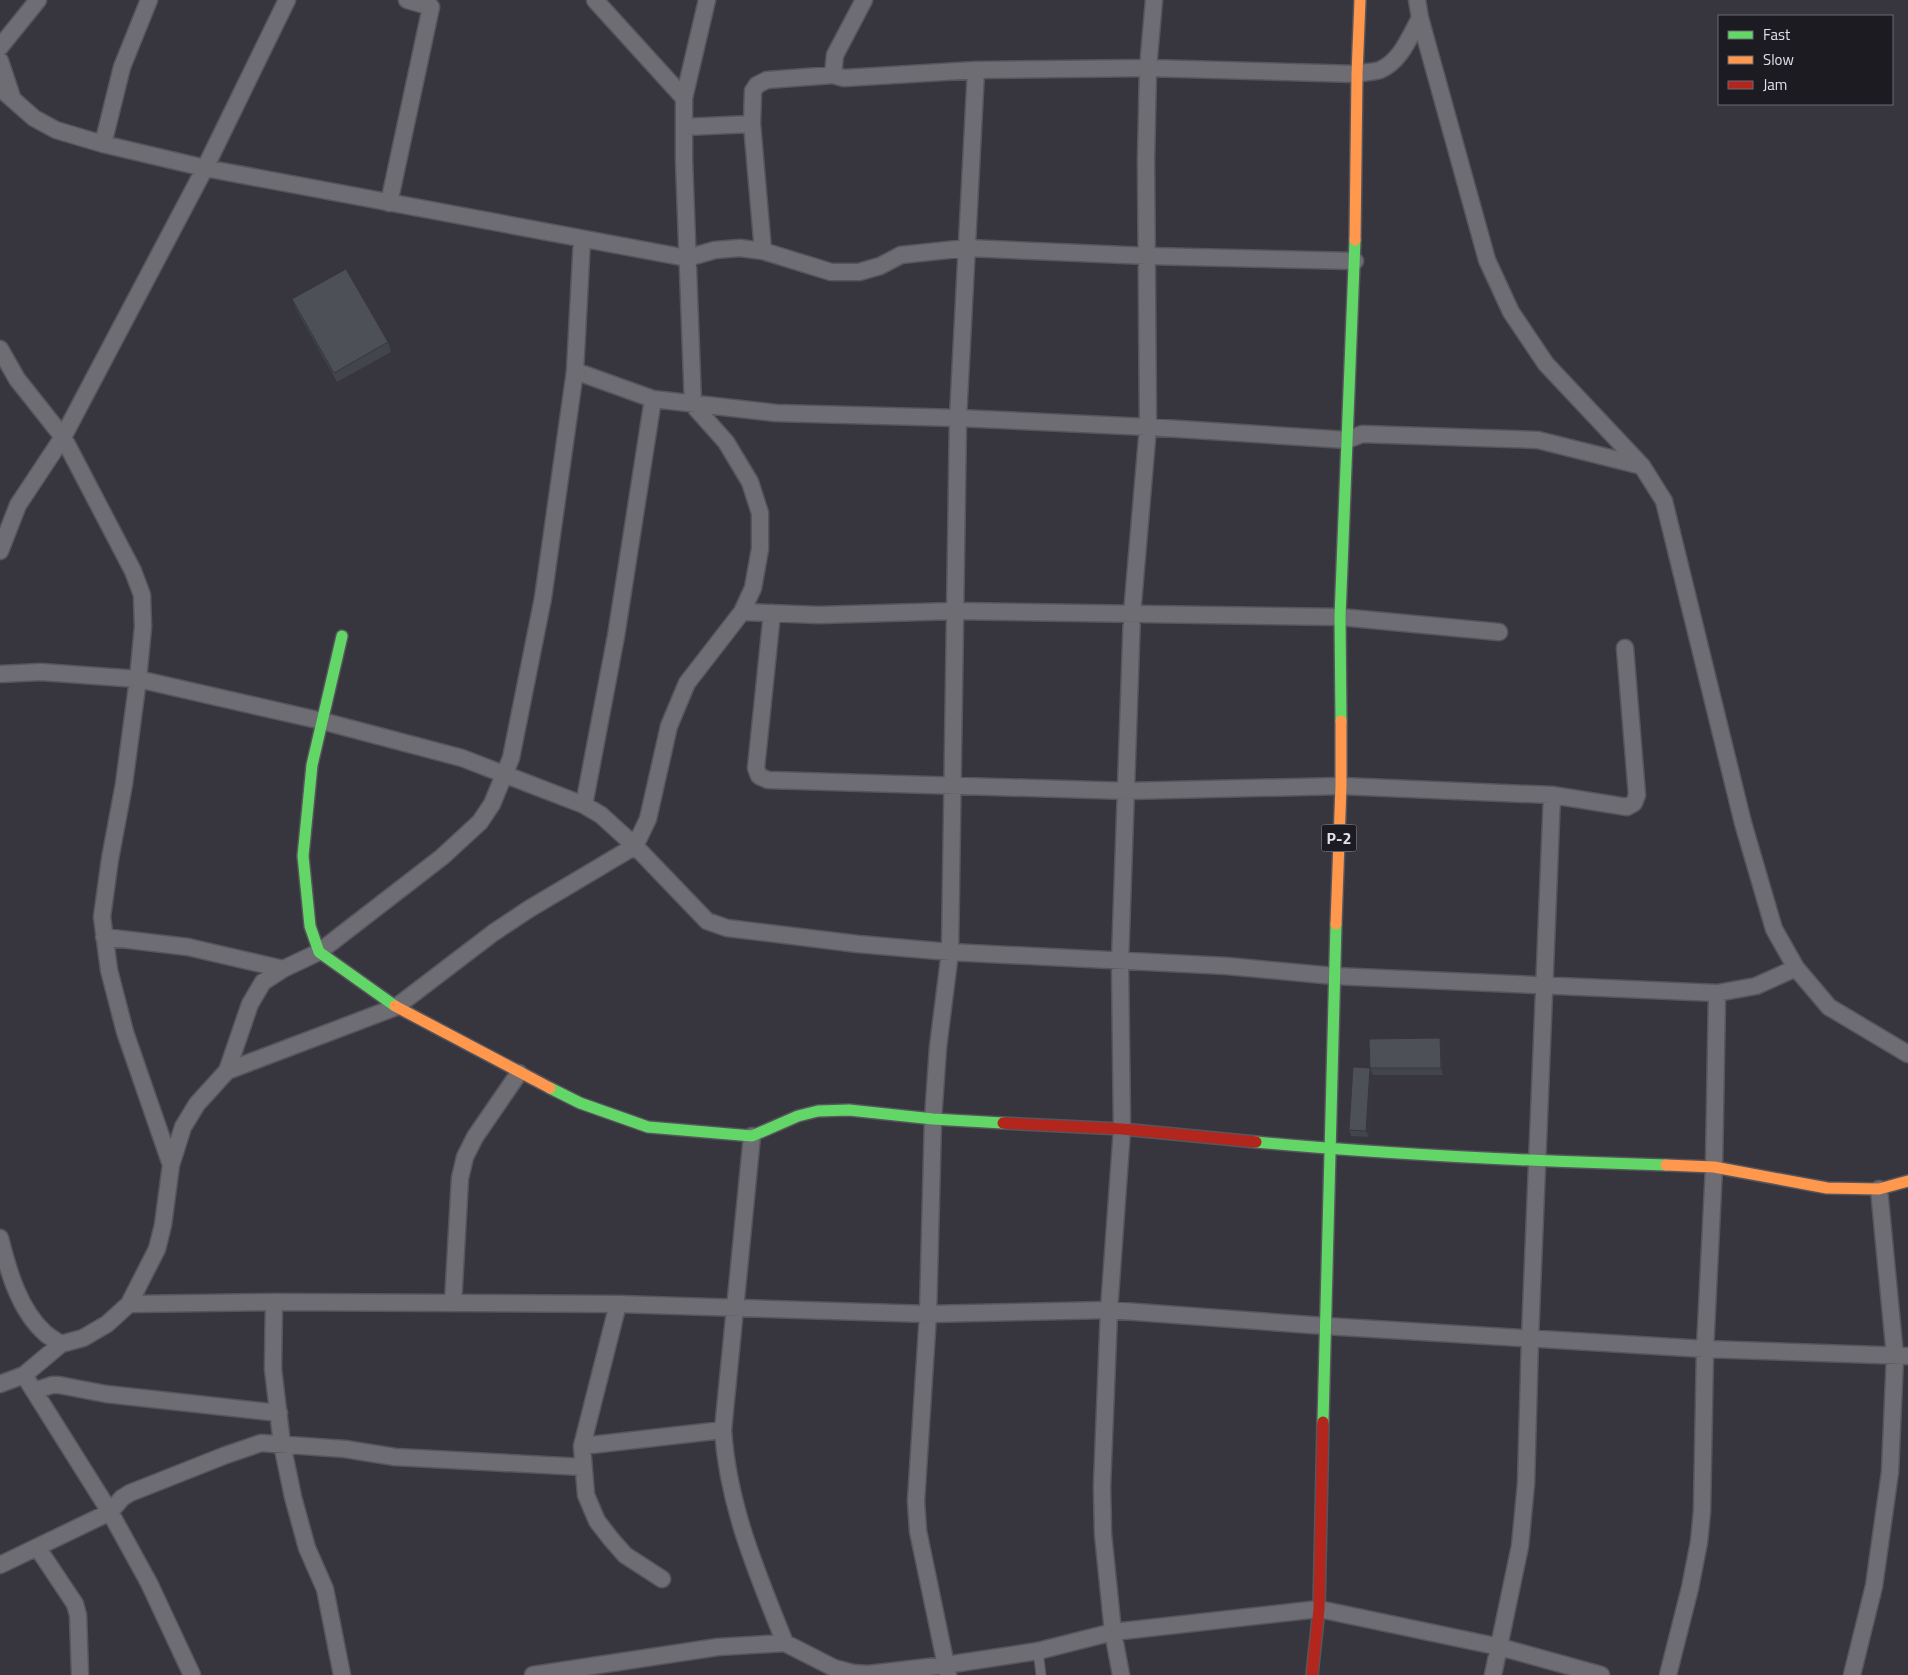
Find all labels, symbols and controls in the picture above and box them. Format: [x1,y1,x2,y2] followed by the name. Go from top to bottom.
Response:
[1718,15,1893,105] legend
[1763,23,1791,46] text: Fast
[1763,48,1794,71] text: Slow
[1763,73,1787,96] text: Jam
[1322,824,1356,851] road number: P-2

